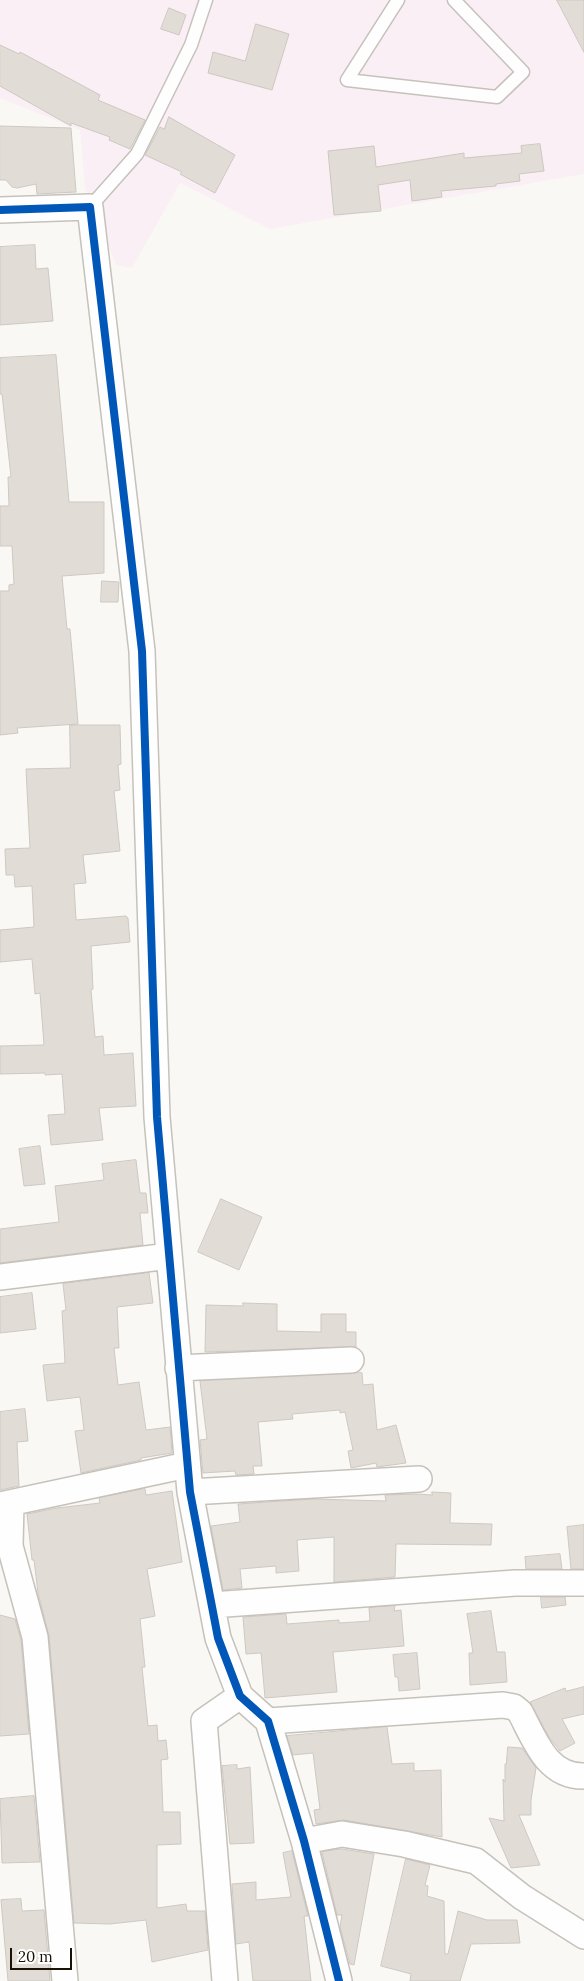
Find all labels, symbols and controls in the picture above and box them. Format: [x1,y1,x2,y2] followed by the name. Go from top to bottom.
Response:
[12,1938,75,1970] scale bar
[18,1947,53,1966] text: 20 m

